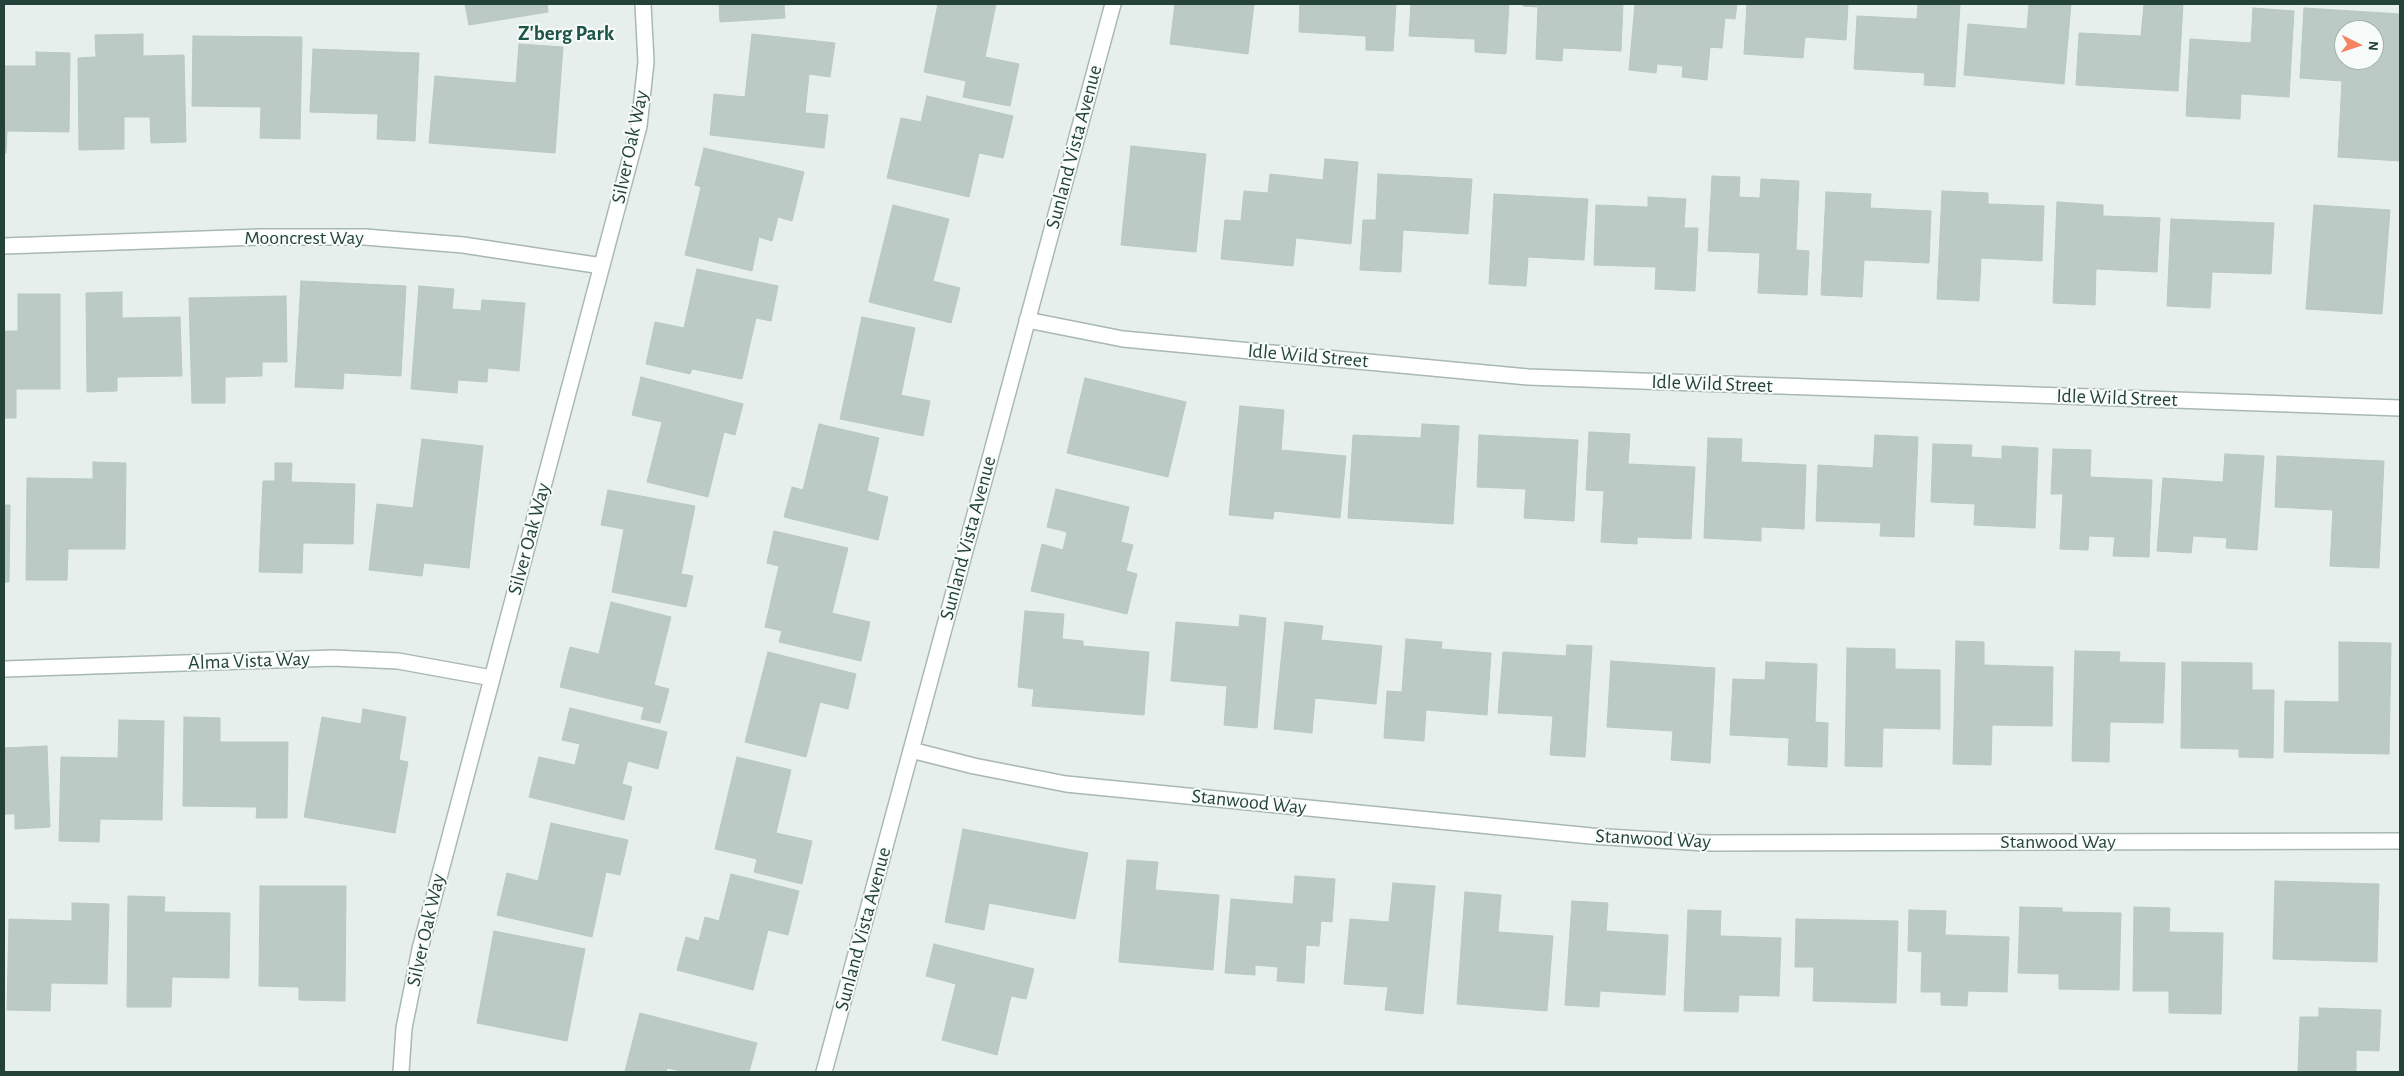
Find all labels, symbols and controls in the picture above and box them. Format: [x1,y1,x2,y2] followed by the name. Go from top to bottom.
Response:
[2334,20,2384,70] north arrow
[518,21,614,47] district label: Z'berg Park
[2366,41,2380,51] text: N
[1041,63,1107,231] street label: Sunland Vista Avenue
[606,88,654,206] street label: Silver Oak Way
[244,226,364,250] street label: Mooncrest Way
[1247,339,1369,373] street label: Idle Wild Street
[1651,370,1773,398] street label: Idle Wild Street
[2056,384,2178,412] street label: Idle Wild Street
[935,454,1001,622] street label: Sunland Vista Avenue
[503,480,555,598] street label: Silver Oak Way
[188,647,310,675] street label: Alma Vista Way
[1190,784,1308,820] street label: Stanwood Way
[1595,824,1711,854] street label: Stanwood Way
[2000,830,2116,854] street label: Stanwood Way
[830,845,896,1013] street label: Sunland Vista Avenue
[401,871,451,989] street label: Silver Oak Way

